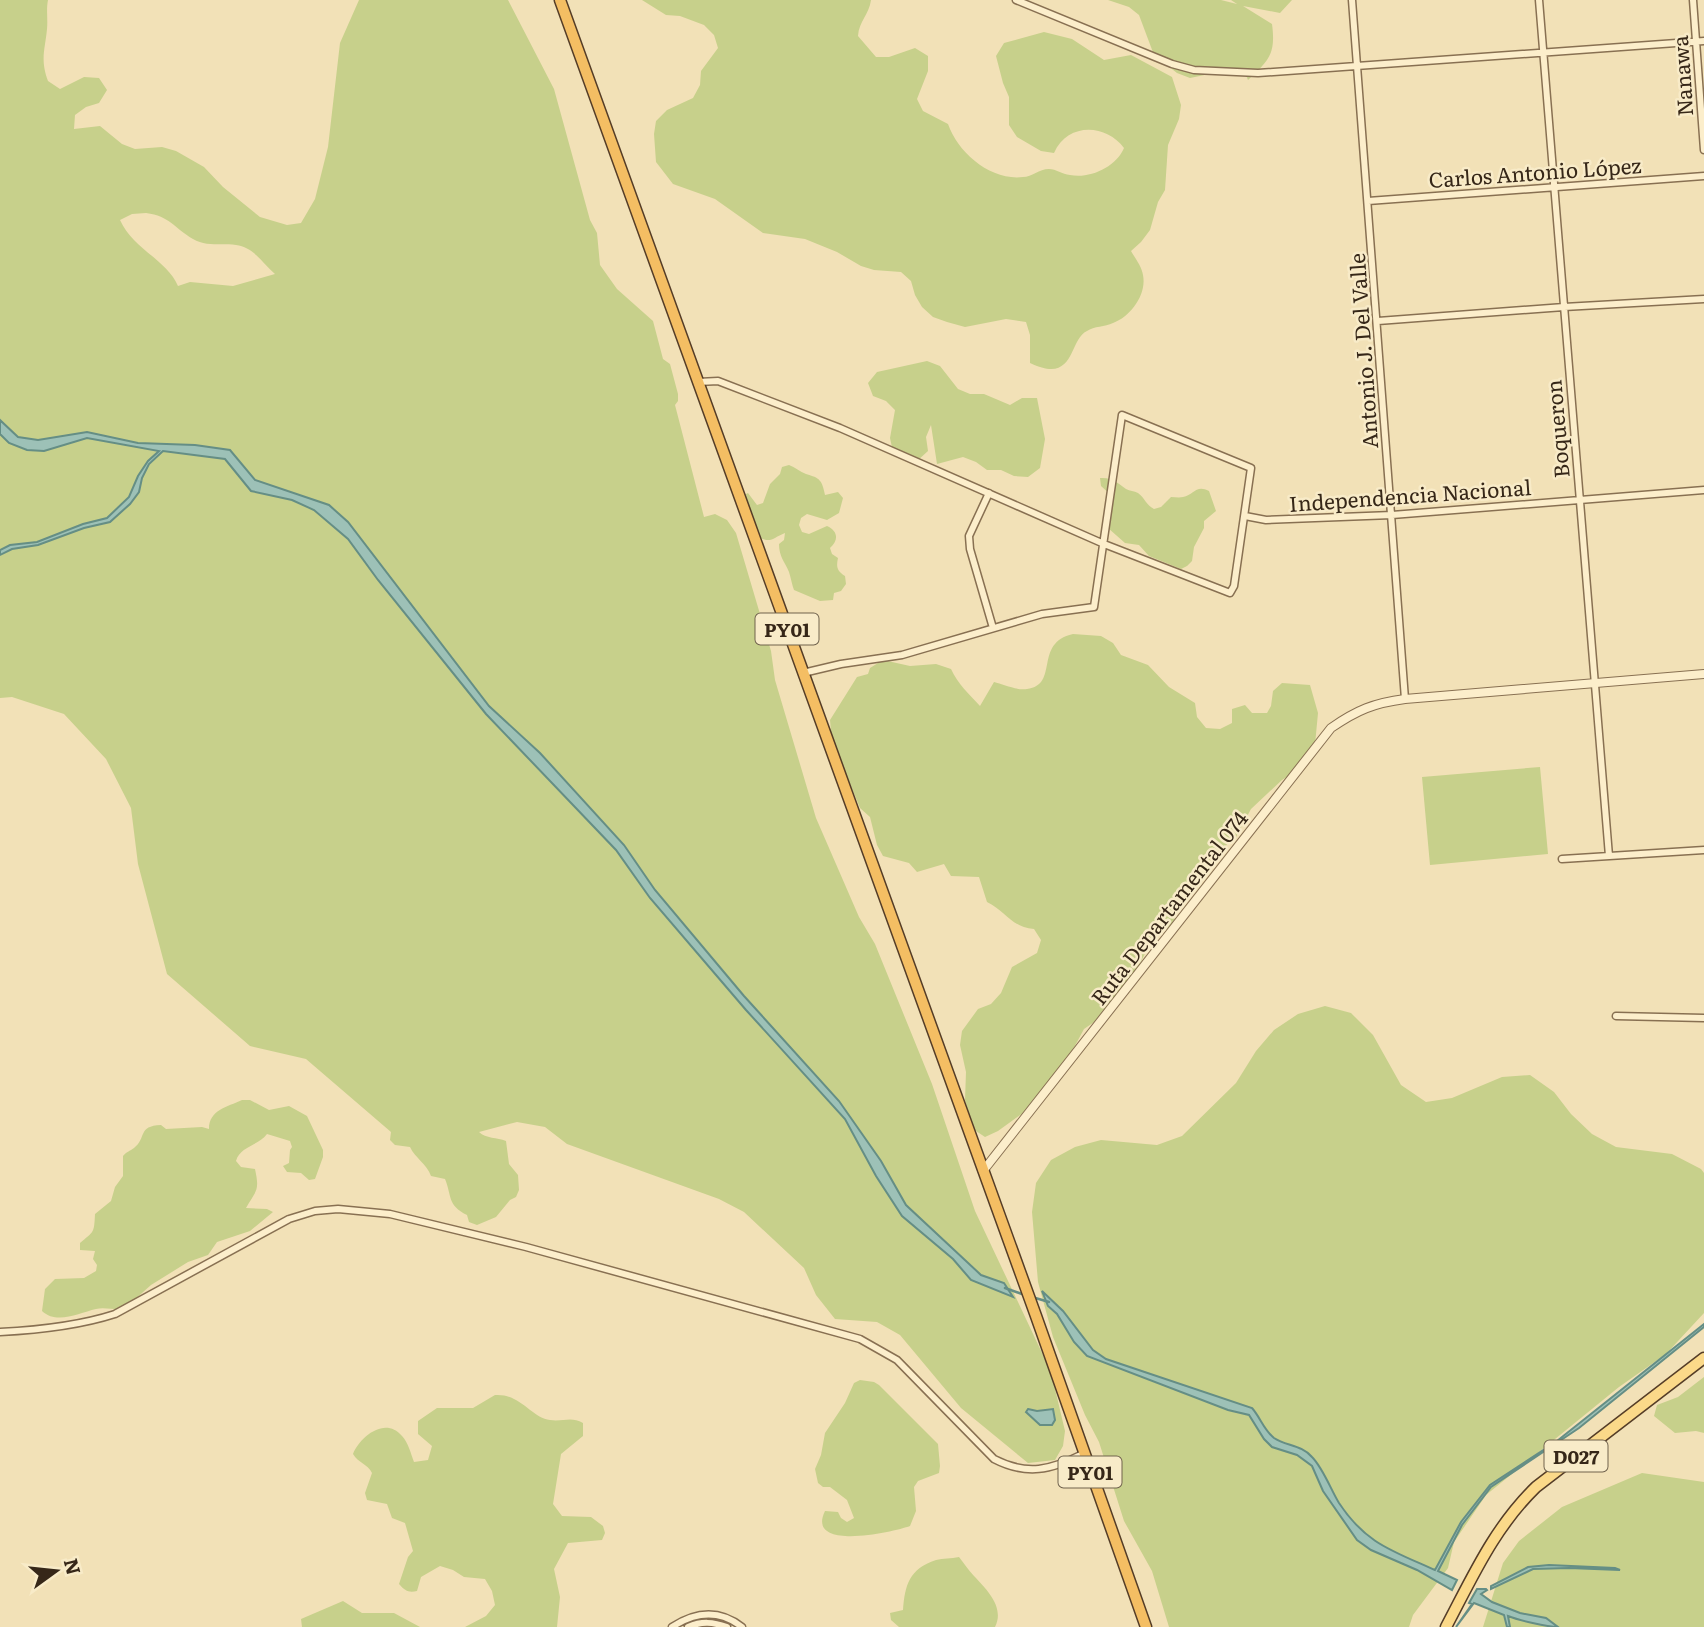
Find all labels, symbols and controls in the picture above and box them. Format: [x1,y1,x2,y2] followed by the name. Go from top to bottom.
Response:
[1663,34,1699,118] street label: Nanawa
[1428,148,1642,194] street label: Carlos Antonio López
[1340,252,1384,450] street label: Antonio J. Del Valle
[1536,379,1576,479] street label: Boqueron
[1288,470,1532,518] street label: Independencia Nacional
[756,614,818,644] road number: PY01
[1082,803,1254,1011] street label: Ruta Departamental 074
[1544,1440,1608,1472] road number: D027
[1058,1456,1122,1488] road number: PY01
[21,1536,91,1606] north arrow
[58,1555,89,1578] text: N

